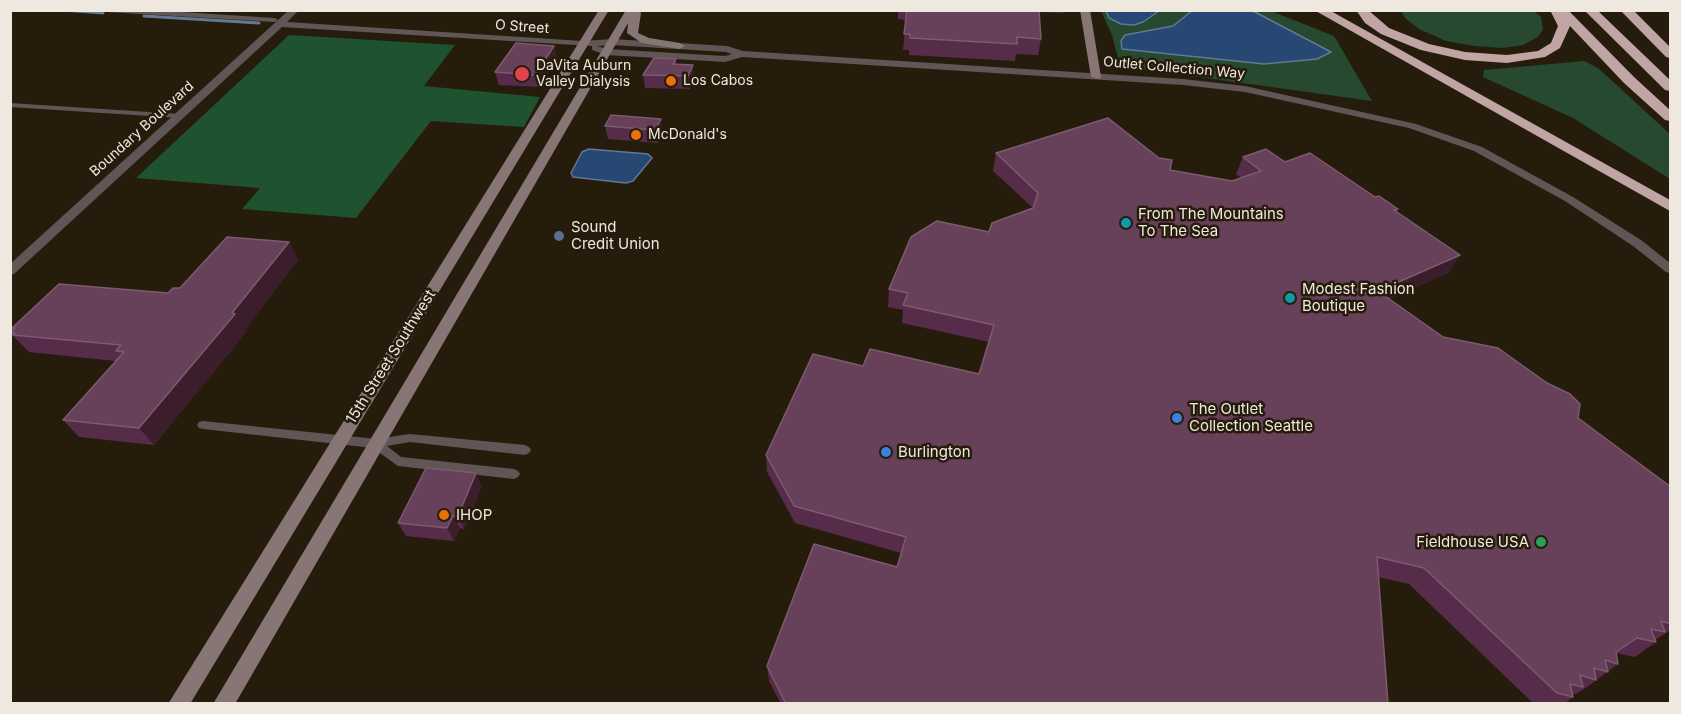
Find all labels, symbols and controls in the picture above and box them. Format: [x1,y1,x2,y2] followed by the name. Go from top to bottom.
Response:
[494,17,550,37] street label: O Street
[1102,53,1246,83] street label: Outlet Collection Way
[536,58,631,90] place label: DaVita Auburn Valley Dialysis
[513,65,531,83] marker: DaVita Auburn Valley Dialysis
[683,73,753,89] place label: Los Cabos
[664,74,678,88] marker: Los Cabos
[87,78,197,180] street label: Boundary Boulevard
[648,127,727,143] place label: McDonald's
[629,128,643,142] marker: McDonald's
[1138,205,1284,240] place label: From The Mountains To The Sea
[1119,216,1133,230] marker: From The Mountains To The Sea
[571,218,660,253] place label: Sound Credit Union
[552,229,566,243] marker: Sound Credit Union
[1302,280,1415,315] place label: Modest Fashion Boutique
[342,287,440,427] street label: 15th Street Southwest
[1283,291,1297,305] marker: Modest Fashion Boutique
[1189,400,1313,435] place label: The Outlet Collection Seattle
[1170,411,1184,425] marker: The Outlet Collection Seattle
[898,443,971,461] place label: Burlington
[879,445,893,459] marker: Burlington
[456,506,492,524] place label: IHOP
[437,508,451,522] marker: IHOP
[1416,533,1529,551] place label: Fieldhouse USA
[1534,535,1548,549] marker: Fieldhouse USA

